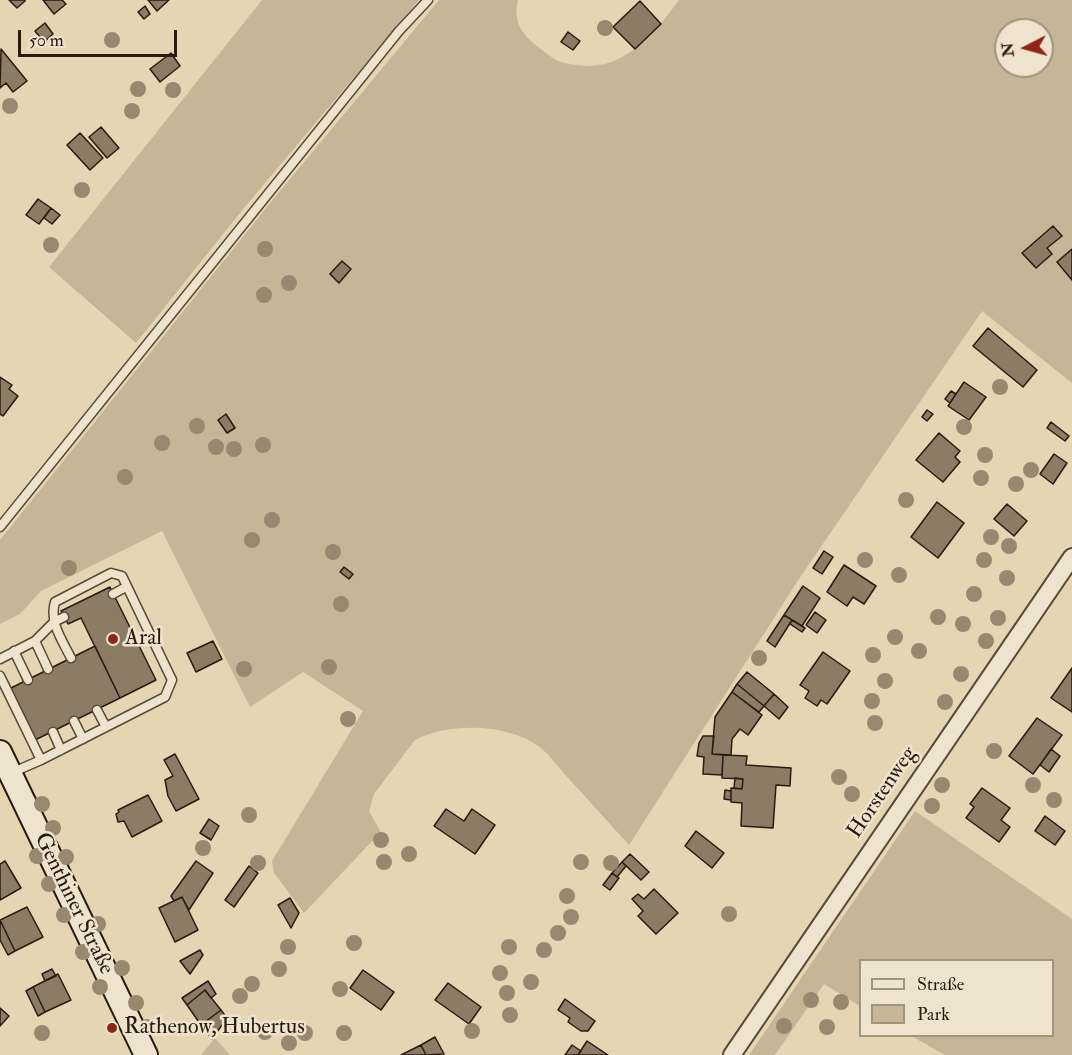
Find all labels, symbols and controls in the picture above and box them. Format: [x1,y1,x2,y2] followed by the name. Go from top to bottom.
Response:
[21,18,180,56] scale bar
[994,18,1054,78] north arrow
[29,29,64,52] text: 50 m
[997,42,1019,58] text: N
[125,626,162,652] place label: Aral
[106,632,120,646] marker: Aral
[843,742,923,844] street label: Horstenweg
[27,829,119,979] street label: Genthiner Straße
[859,959,1054,1037] legend
[917,973,964,996] text: Straße
[917,1003,950,1026] text: Park
[124,1015,305,1041] place label: Rathenow, Hubertus
[105,1021,119,1035] marker: Rathenow, Hubertus

